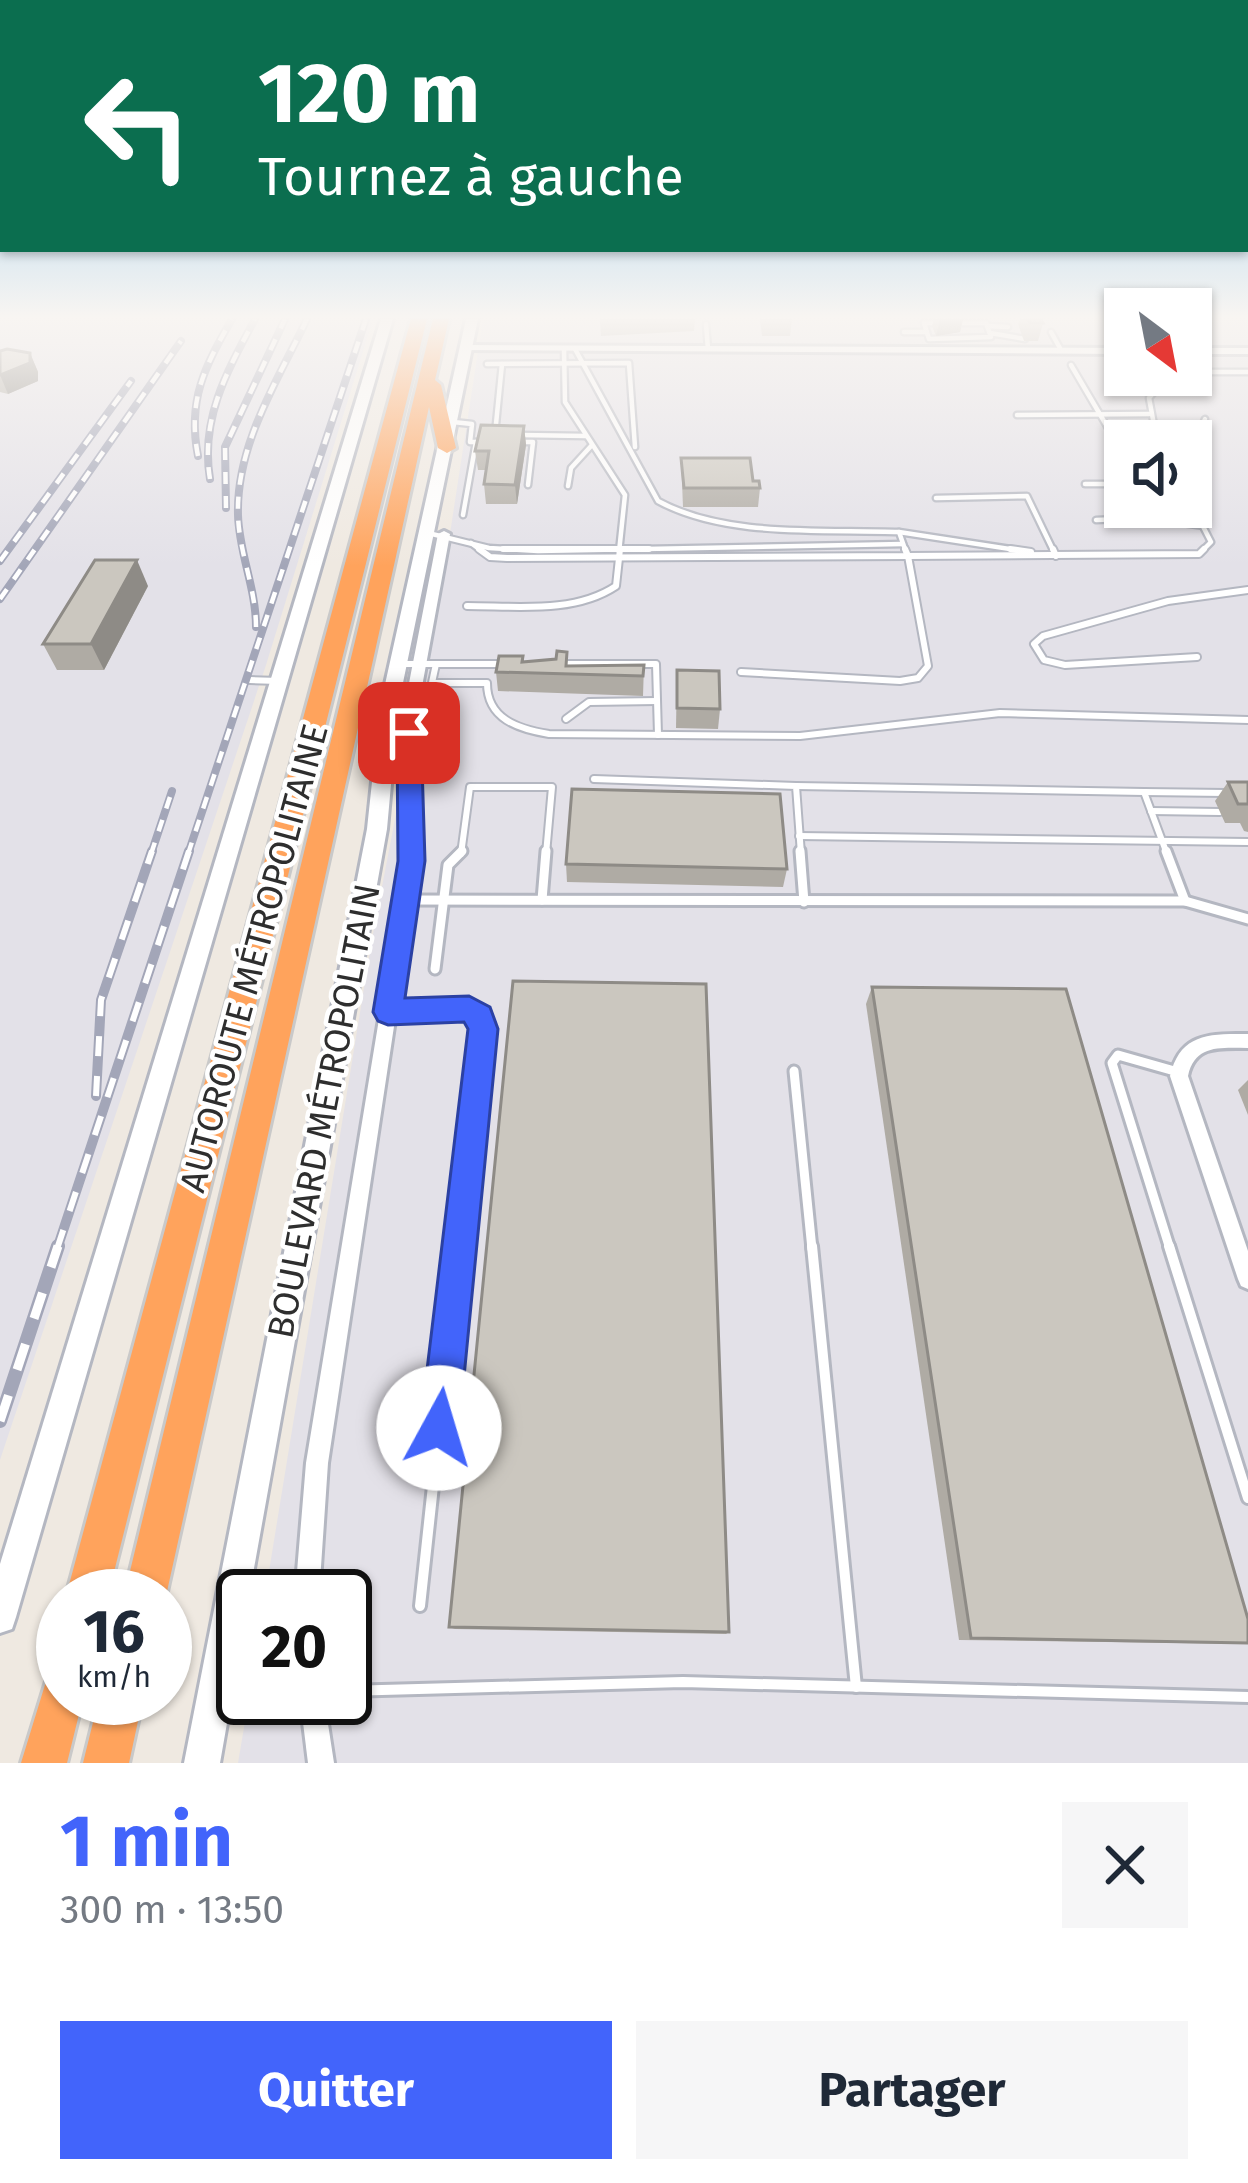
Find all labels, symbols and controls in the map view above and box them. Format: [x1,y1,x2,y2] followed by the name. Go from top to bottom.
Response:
[258,43,480,144] text: 120 m
[60,48,216,204] icon: left
[258,145,684,209] text: Tournez à gauche
[1104,288,1212,396] north arrow
[1104,288,1212,528] map controls
[1104,420,1212,528] button: sound
[358,682,460,784] pin
[376,700,442,766] icon: arrive
[169,719,338,1197] street label: AUTOROUTE MÉTROPOLITAINE
[257,880,390,1342] street label: BOULEVARD MÉTROPOLITAIN
[376,1365,502,1491] position arrow
[216,1569,372,1725] speed limit sign: 20
[83,1596,145,1668] text: 16
[77,1659,151,1695] text: km/h
[60,1799,233,1885] text: 1 min
[1062,1802,1188,1928] button: close
[60,1887,284,1933] text: 300 m · 13:50
[60,2021,612,2159] button: Quitter
[636,2021,1188,2159] button: Partager

